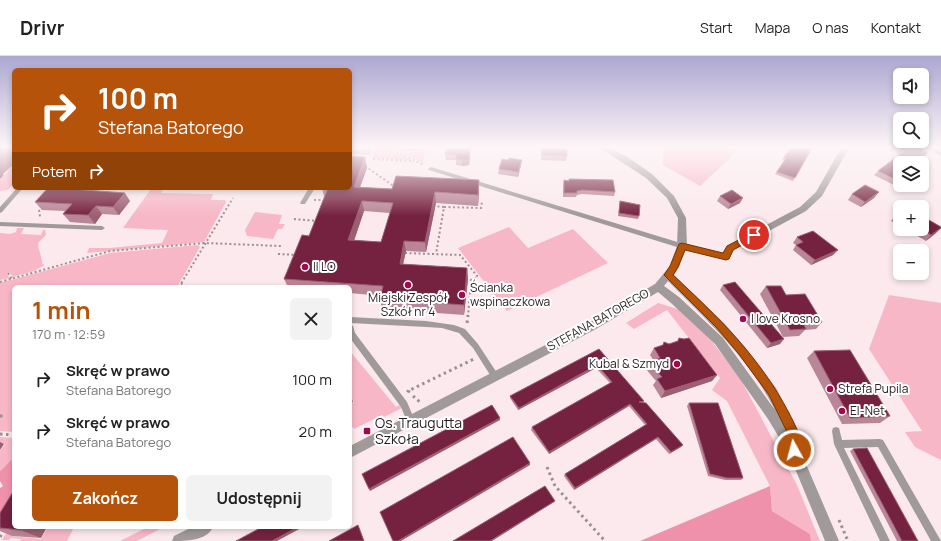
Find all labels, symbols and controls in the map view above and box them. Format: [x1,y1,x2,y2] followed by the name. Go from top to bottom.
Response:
[20,15,64,41] text: Drivr
[700,18,733,37] text: Start
[755,18,790,37] text: Mapa
[812,18,849,37] text: O nas
[871,18,921,37] text: Kontakt
[893,68,929,280] map controls
[893,68,929,104] button: sound
[98,79,178,117] text: 100 m
[32,84,84,136] icon: right
[893,112,929,148] button: search
[98,115,244,139] text: Stefana Batorego
[893,156,929,192] button: layers
[85,160,107,182] icon: right
[32,161,77,182] text: Potem
[893,200,929,236] button: +
[737,218,771,252] pin
[743,224,765,246] icon: arrive
[893,244,929,280] button: −
[313,258,336,275] place label: II LO
[300,262,310,272] marker: II LO
[470,279,550,310] place label: Ścianka wspinaczkowa
[403,280,413,290] marker: Miejski Zespół Szkół nr 4
[544,284,652,355] street label: STEFANA BATOREGO
[368,289,448,320] place label: Miejski Zespół Szkół nr 4
[457,290,467,300] marker: Ścianka wspinaczkowa
[32,293,91,326] text: 1 min
[290,298,332,340] button: close
[751,310,820,327] place label: I love Krosno
[738,314,748,324] marker: I love Krosno
[32,325,105,343] text: 170 m · 12:59
[589,355,669,372] place label: Kubal & Szmyd
[672,359,682,369] marker: Kubal & Szmyd
[66,360,170,381] text: Skręć w prawo
[32,368,54,390] icon: right
[292,369,332,390] text: 100 m
[838,380,908,397] place label: Strefa Pupila
[66,381,171,399] text: Stefana Batorego
[825,384,835,394] marker: Strefa Pupila
[850,402,885,419] place label: El-Net
[837,406,847,416] marker: El-Net
[66,412,170,433] text: Skręć w prawo
[375,413,462,448] place label: Os. Traugutta Szkoła
[32,420,54,442] icon: right
[299,421,332,442] text: 20 m
[362,426,372,436] marker: Os. Traugutta Szkoła
[773,429,815,471] position arrow
[66,433,171,451] text: Stefana Batorego
[32,475,178,521] button: Zakończ
[186,475,332,521] button: Udostępnij

